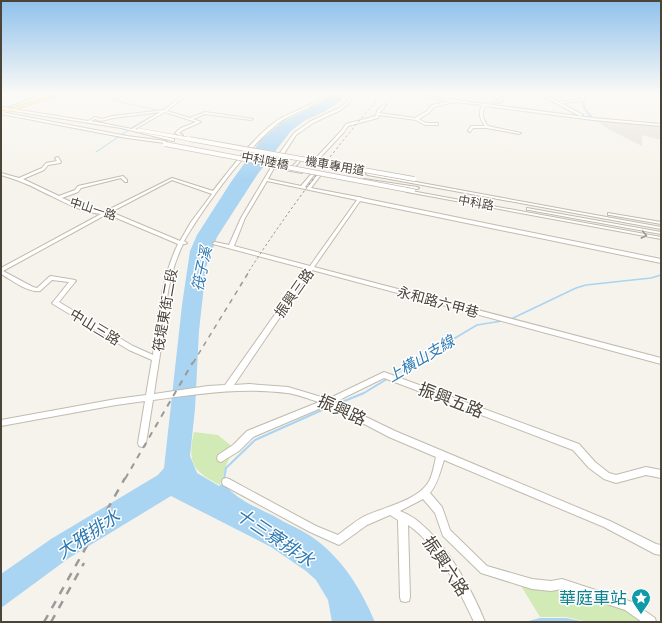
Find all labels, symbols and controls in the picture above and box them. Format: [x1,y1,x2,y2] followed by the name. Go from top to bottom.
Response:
[240,150,290,172] street label: 中科陸橋
[304,154,366,178] street label: 機車專用道
[457,193,495,213] street label: 中科路
[68,195,118,223] street label: 中山一路
[641,230,647,239] one-way arrow
[189,243,216,293] water label: 筏子溪
[271,265,317,321] street label: 振興三路
[150,267,180,353] street label: 筏堤東街二段
[395,283,481,321] street label: 永和路六甲巷
[67,306,123,348] street label: 中山三路
[384,331,459,386] water label: 上橫山支線
[416,378,486,422] street label: 振興五路
[315,390,369,430] street label: 振興路
[232,503,319,571] water label: 十三寮排水
[52,505,125,563] water label: 大雅排水
[419,532,473,600] street label: 振興六路
[630,587,652,615] place icon: 華庭車站
[559,588,627,608] place label: 華庭車站

